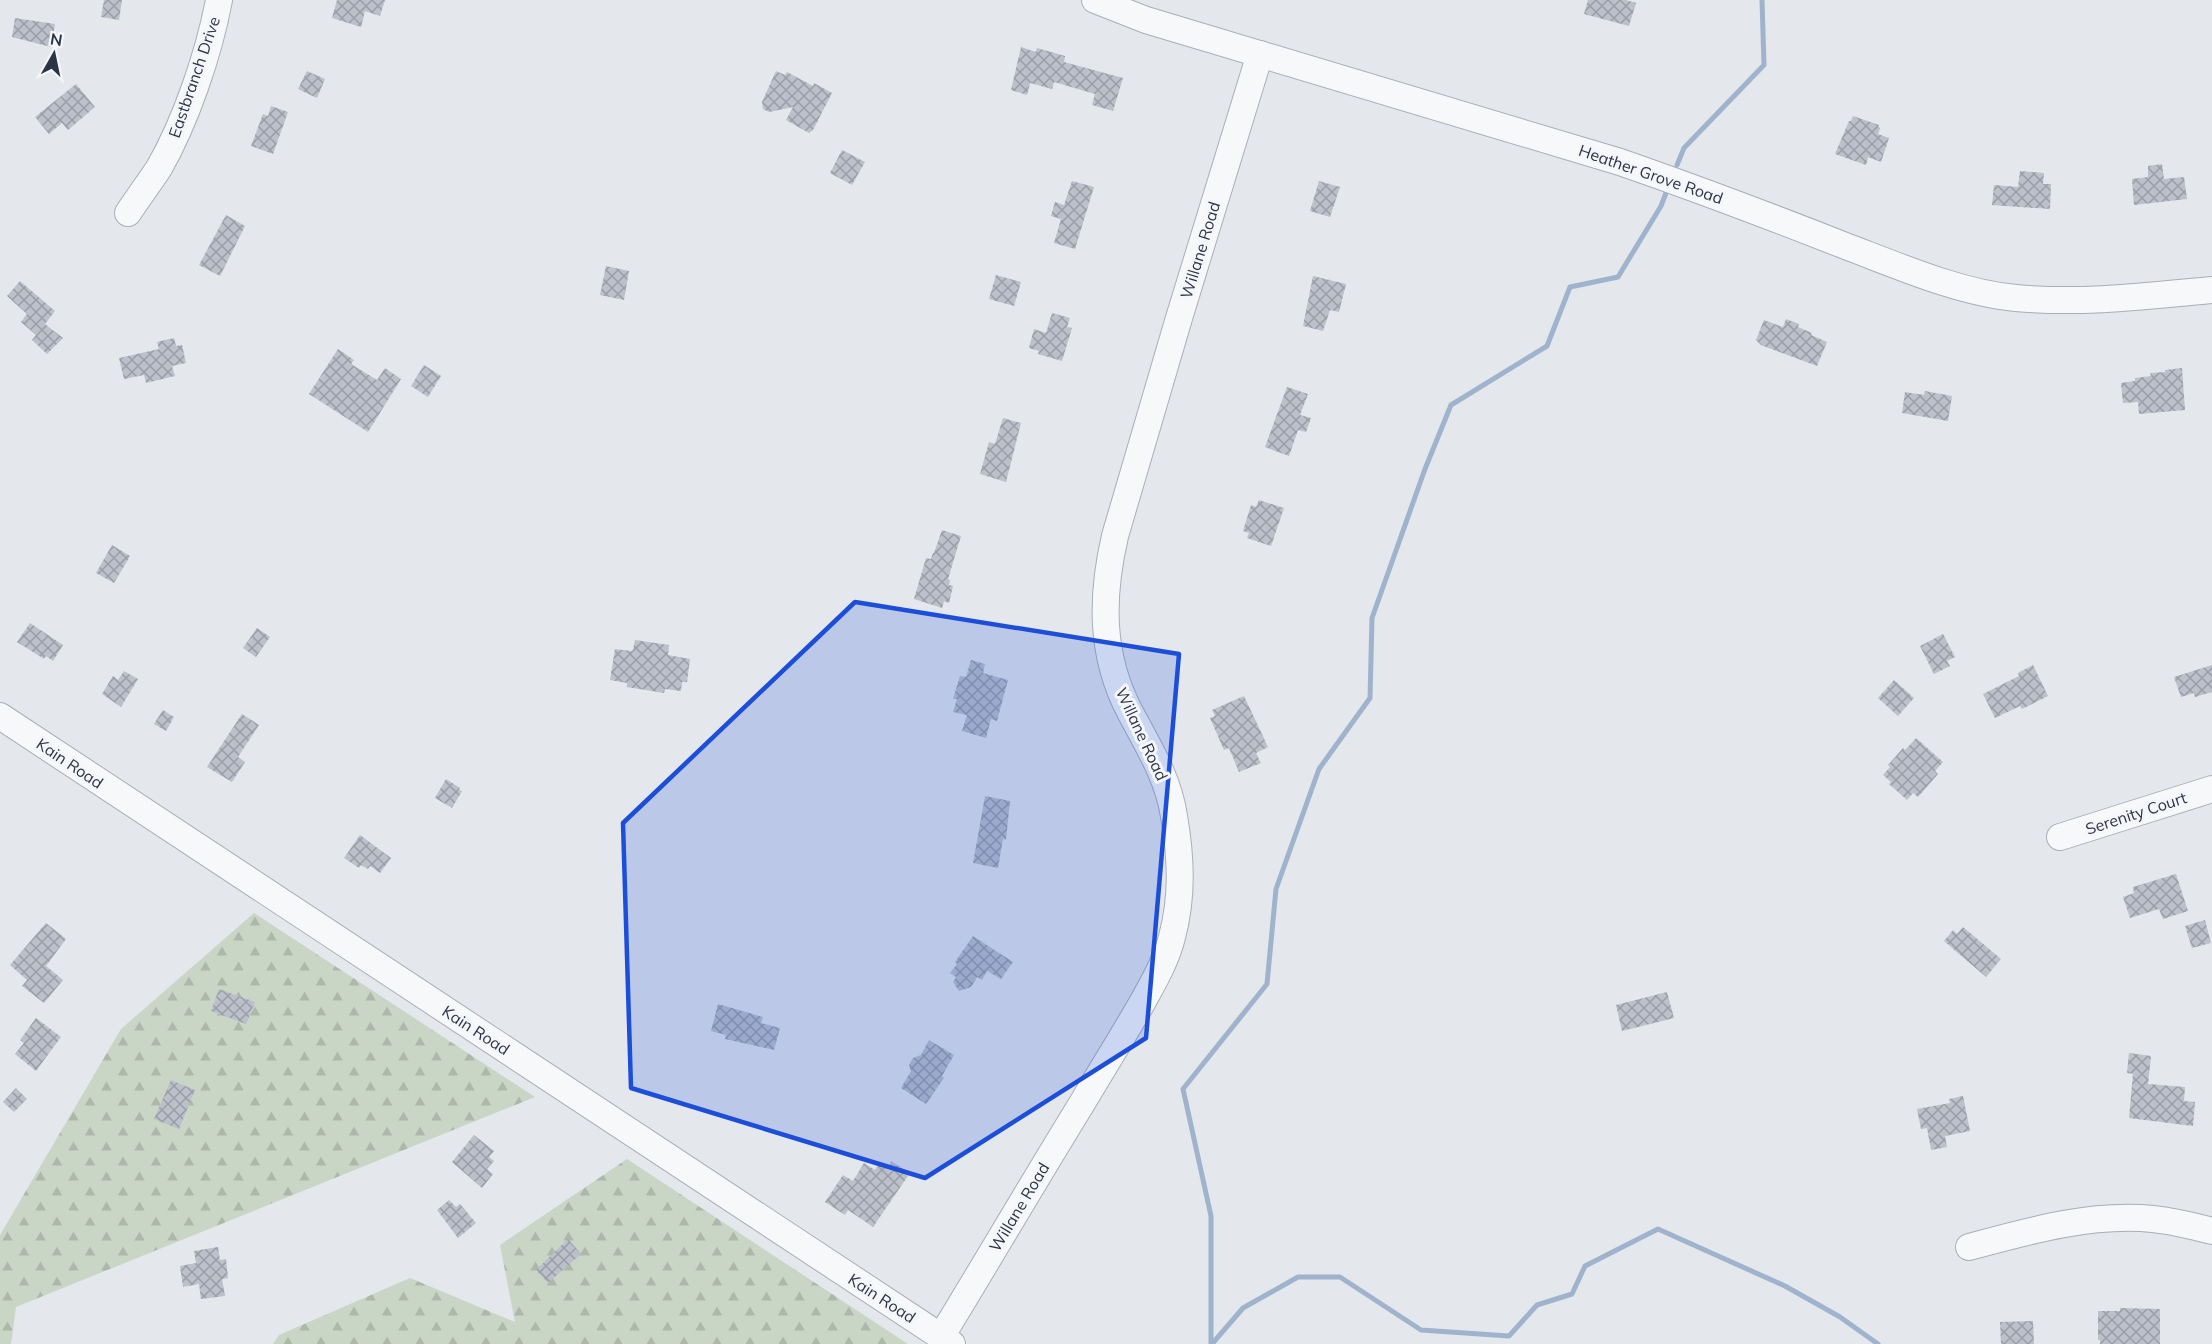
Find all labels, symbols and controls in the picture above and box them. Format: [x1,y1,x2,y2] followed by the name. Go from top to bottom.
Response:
[164,14,224,140] street label: Eastbranch Drive
[24,24,84,84] north arrow
[49,28,64,50] text: N
[1576,140,1726,208] street label: Heather Grove Road
[1176,199,1224,301] street label: Willane Road
[1112,684,1172,784] street label: Willane Road
[33,733,107,793] street label: Kain Road
[2083,787,2190,839] street label: Serenity Court
[439,1001,513,1059] street label: Kain Road
[985,1159,1053,1255] street label: Willane Road
[845,1269,919,1327] street label: Kain Road

